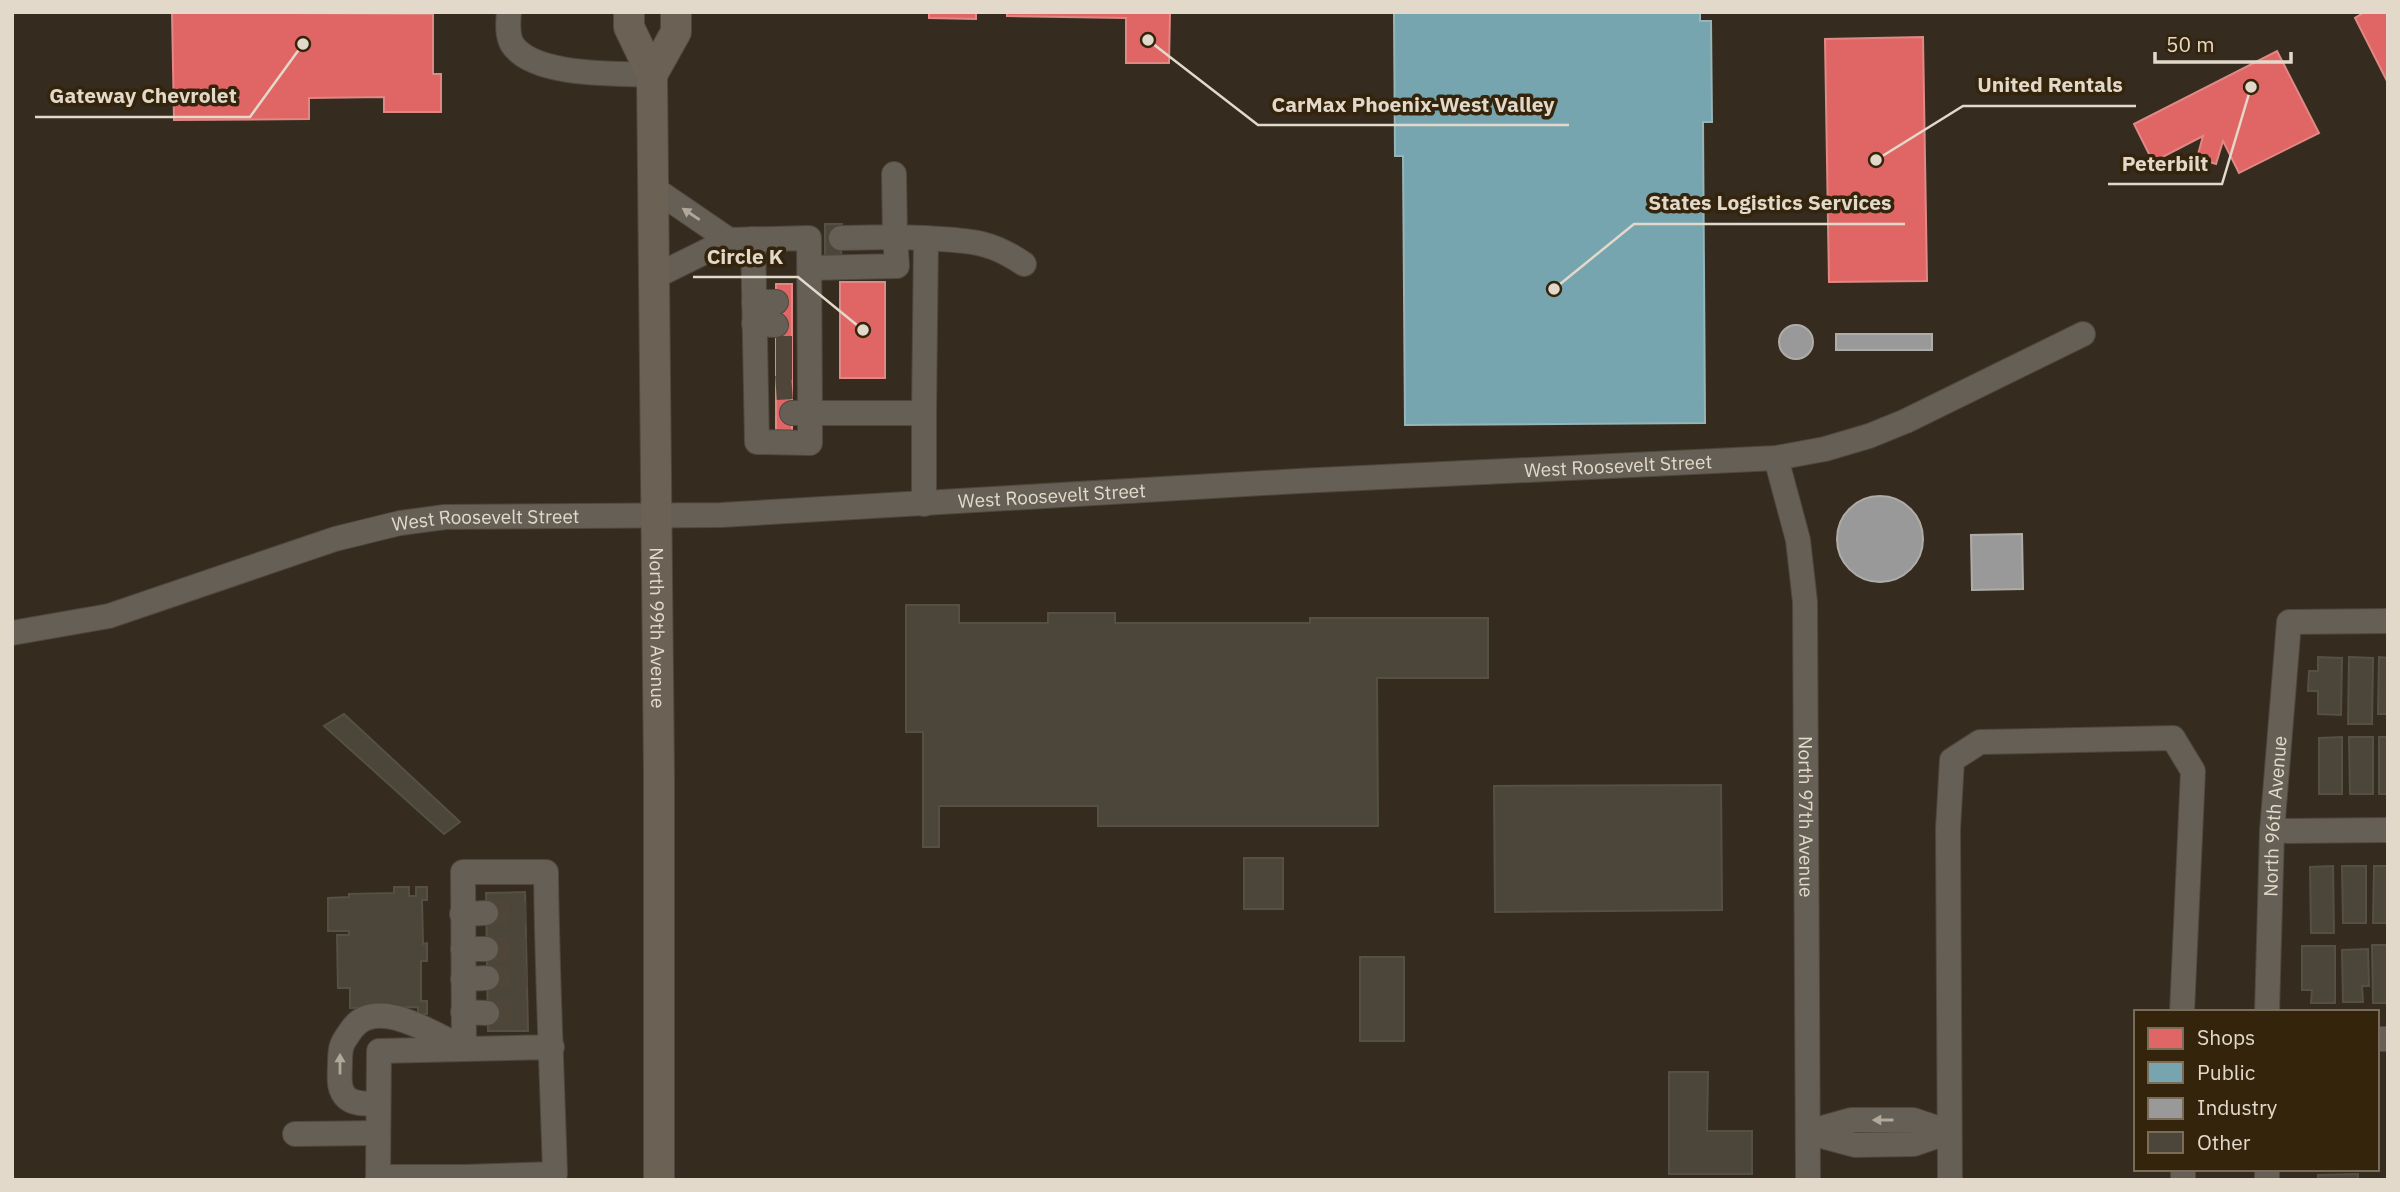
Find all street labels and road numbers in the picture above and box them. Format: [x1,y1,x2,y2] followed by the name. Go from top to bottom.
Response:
[1524,449,1713,482] street label: West Roosevelt Street
[957,478,1146,513] street label: West Roosevelt Street
[390,504,580,536] street label: West Roosevelt Street
[645,547,670,709] street label: North 99th Avenue
[2258,735,2292,897] street label: North 96th Avenue
[1794,736,1819,897] street label: North 97th Avenue

